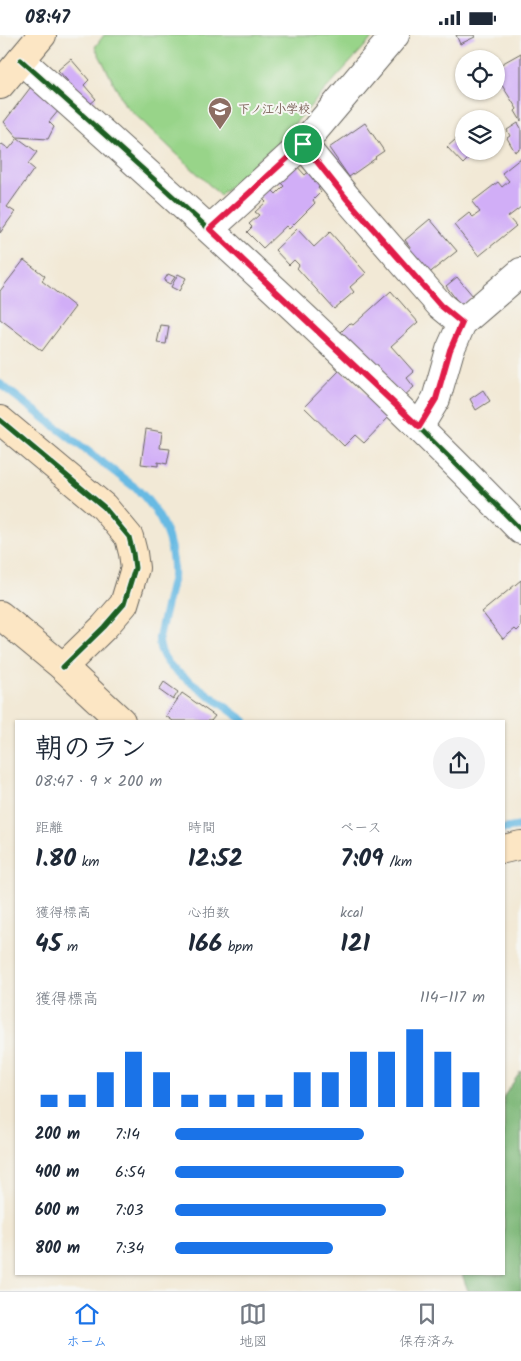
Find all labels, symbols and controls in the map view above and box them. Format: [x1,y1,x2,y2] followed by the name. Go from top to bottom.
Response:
[25,3,70,33] text: 08:47
[455,50,505,160] map controls
[455,50,505,100] button: locate
[207,96,233,130] school or university icon: 下ノ江小学校
[238,100,310,119] place label: 下ノ江小学校
[455,110,505,160] button: layers
[282,123,324,165] pin
[289,130,317,158] icon: arrive
[35,727,147,772] text: 朝のラン
[433,737,485,789] button: share
[35,769,162,794] text: 08:47 · 9 × 200 m
[35,817,63,839] text: 距離
[188,817,216,839] text: 時間
[340,817,382,839] text: ペース
[35,839,76,879] text: 1.80
[188,839,243,879] text: 12:52
[340,839,384,879] text: 7:09
[76,851,99,873] text: km
[384,851,412,873] text: /km
[35,902,91,924] text: 獲得標高
[188,902,230,924] text: 心拍数
[340,902,363,924] text: kcal
[35,924,61,964] text: 45
[188,924,222,964] text: 166
[340,924,370,964] text: 121
[61,936,78,958] text: m
[222,936,253,958] text: bpm
[420,985,485,1010] text: 114–117 m
[35,987,99,1012] text: 獲得標高
[35,1122,80,1147] text: 200 m
[115,1122,140,1147] text: 7:14
[35,1160,79,1185] text: 400 m
[115,1160,145,1185] text: 6:54
[35,1198,79,1223] text: 600 m
[115,1198,143,1223] text: 7:03
[35,1236,80,1261] text: 800 m
[115,1236,144,1261] text: 7:34
[66,1300,107,1353] tab: ホーム
[239,1300,267,1353] tab: 地図
[399,1300,455,1353] tab: 保存済み

